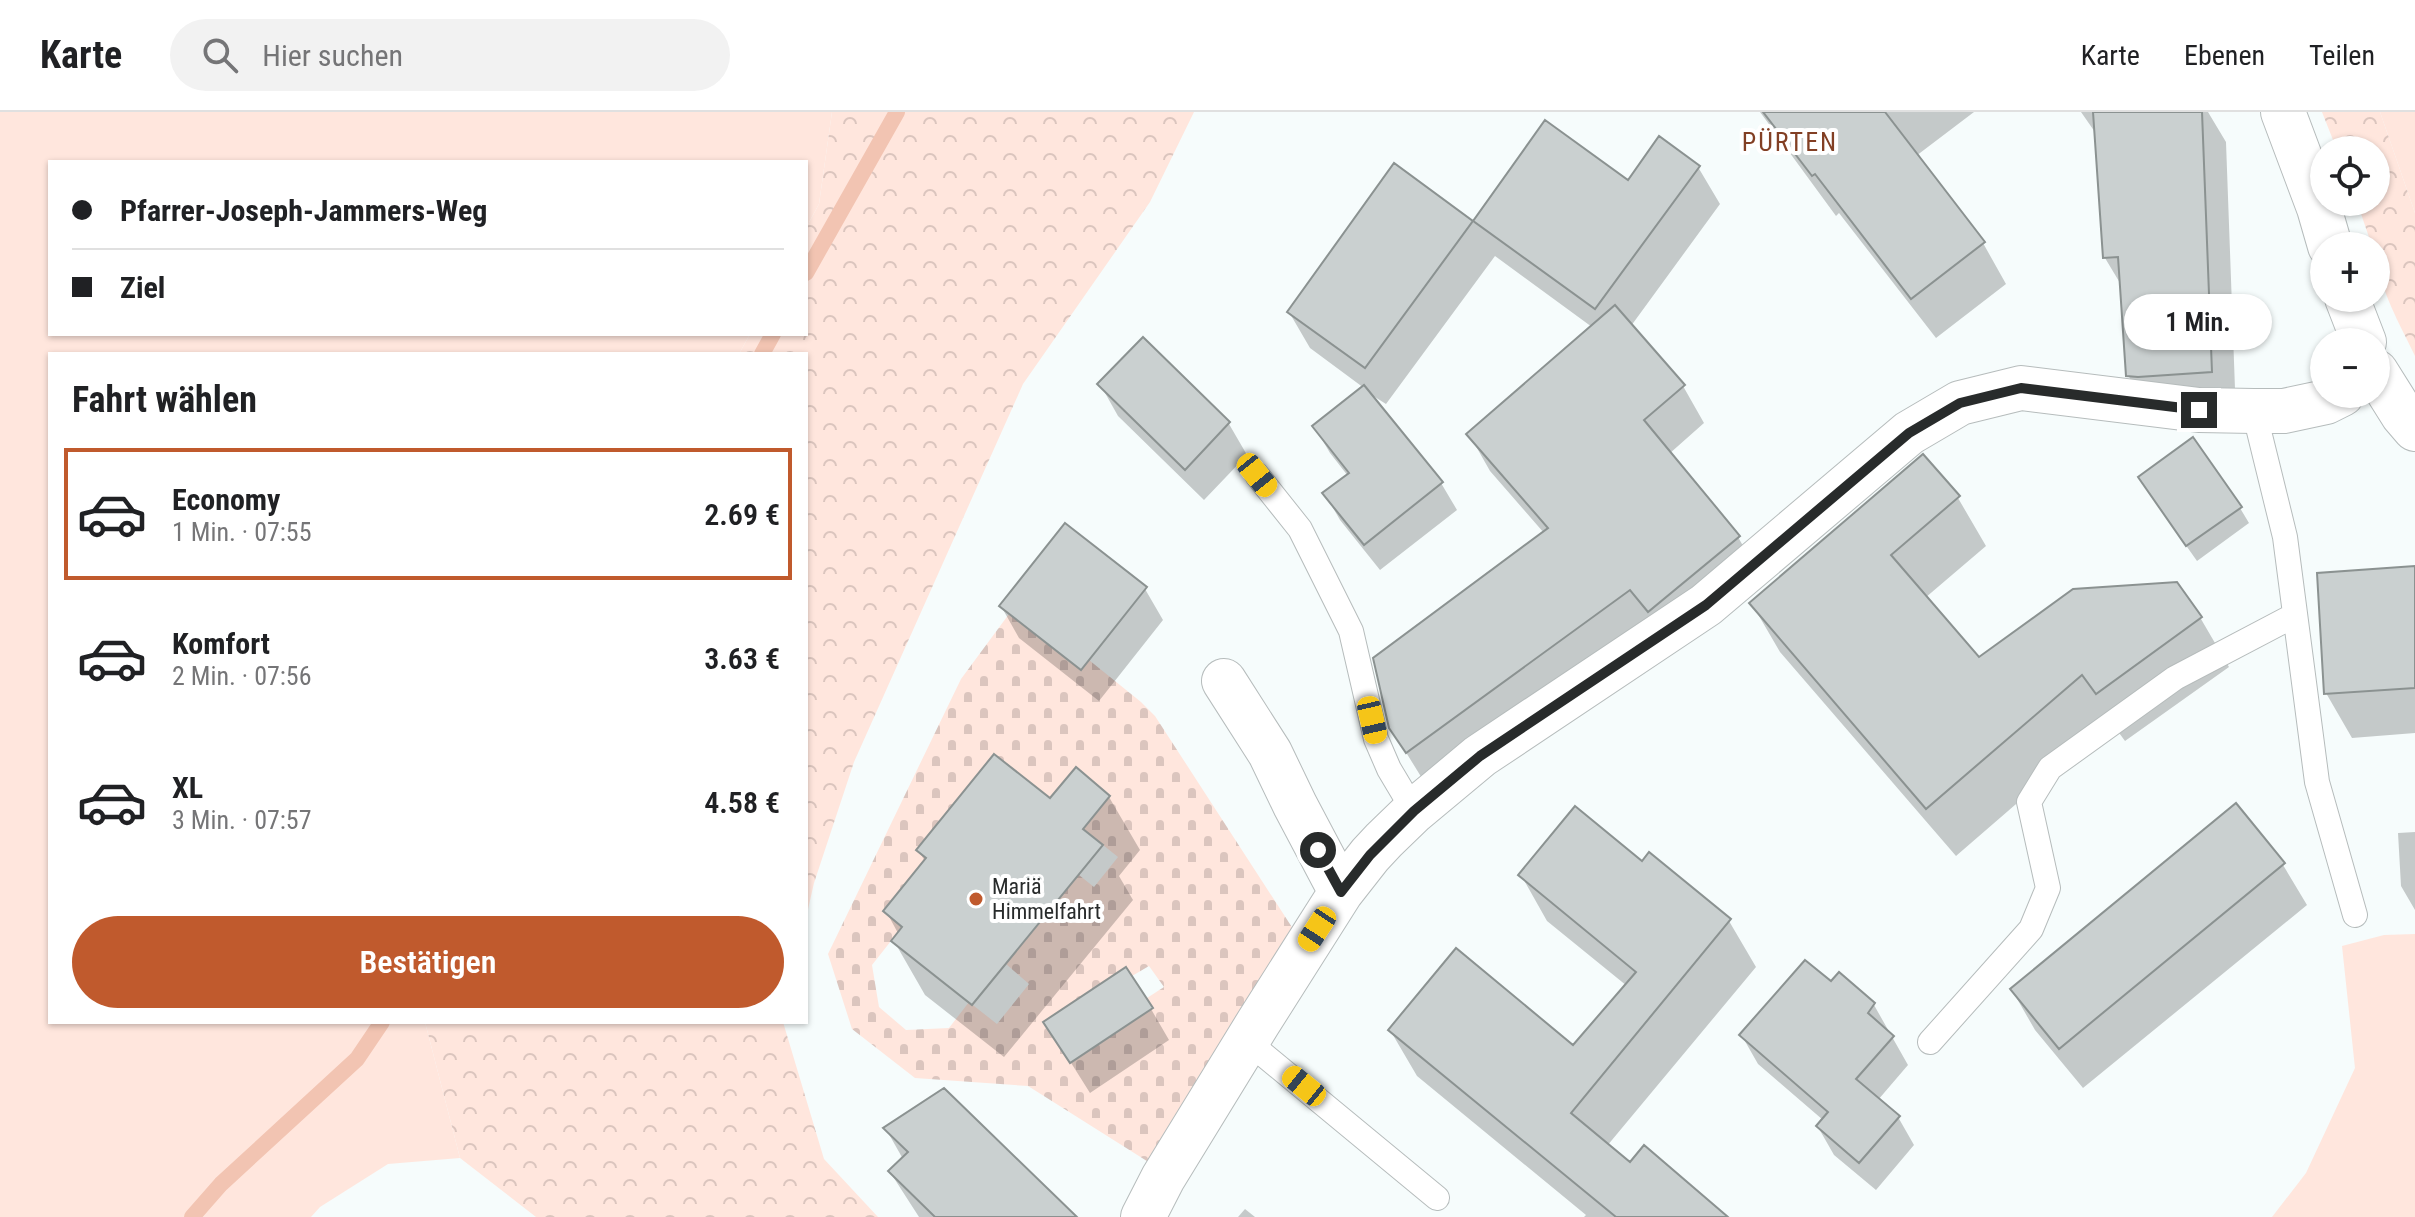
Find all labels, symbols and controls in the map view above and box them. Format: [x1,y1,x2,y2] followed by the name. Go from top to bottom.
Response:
[170,19,730,91] search box
[40,33,122,77] text: Karte
[198,33,242,77] icon: search
[262,38,403,73] text: Hier suchen
[2081,39,2140,72] text: Karte
[2184,39,2265,72] text: Ebenen
[2309,39,2375,72] text: Teilen
[1742,127,1838,157] district label: PÜRTEN
[2310,136,2390,408] map controls
[2310,136,2390,216] button: locate
[120,193,487,228] text: Pfarrer-Joseph-Jammers-Weg
[2310,232,2390,312] button: +
[120,270,165,305] text: Ziel
[2125,294,2273,350] callout: 1 Min.
[2165,307,2231,337] text: 1 Min.
[2310,328,2390,408] button: −
[72,379,257,421] text: Fahrt wählen
[2181,392,2217,428] route end
[1233,449,1281,501] car
[76,478,148,550] icon: car
[172,482,280,517] text: Economy
[704,497,780,532] text: 2.69 €
[172,517,312,547] text: 1 Min. · 07:55
[76,622,148,694] icon: car
[172,626,270,661] text: Komfort
[704,641,780,676] text: 3.63 €
[172,661,312,691] text: 2 Min. · 07:56
[1355,694,1389,746] car
[76,766,148,838] icon: car
[172,770,203,805] text: XL
[704,785,780,820] text: 4.58 €
[172,805,312,835] text: 3 Min. · 07:57
[1300,832,1336,868] route start
[992,874,1101,924] place label: Mariä Himmelfahrt
[967,890,985,908] marker: Mariä Himmelfahrt
[1294,902,1340,956] car
[72,916,784,1008] button: Bestätigen
[1278,1062,1330,1110] car

